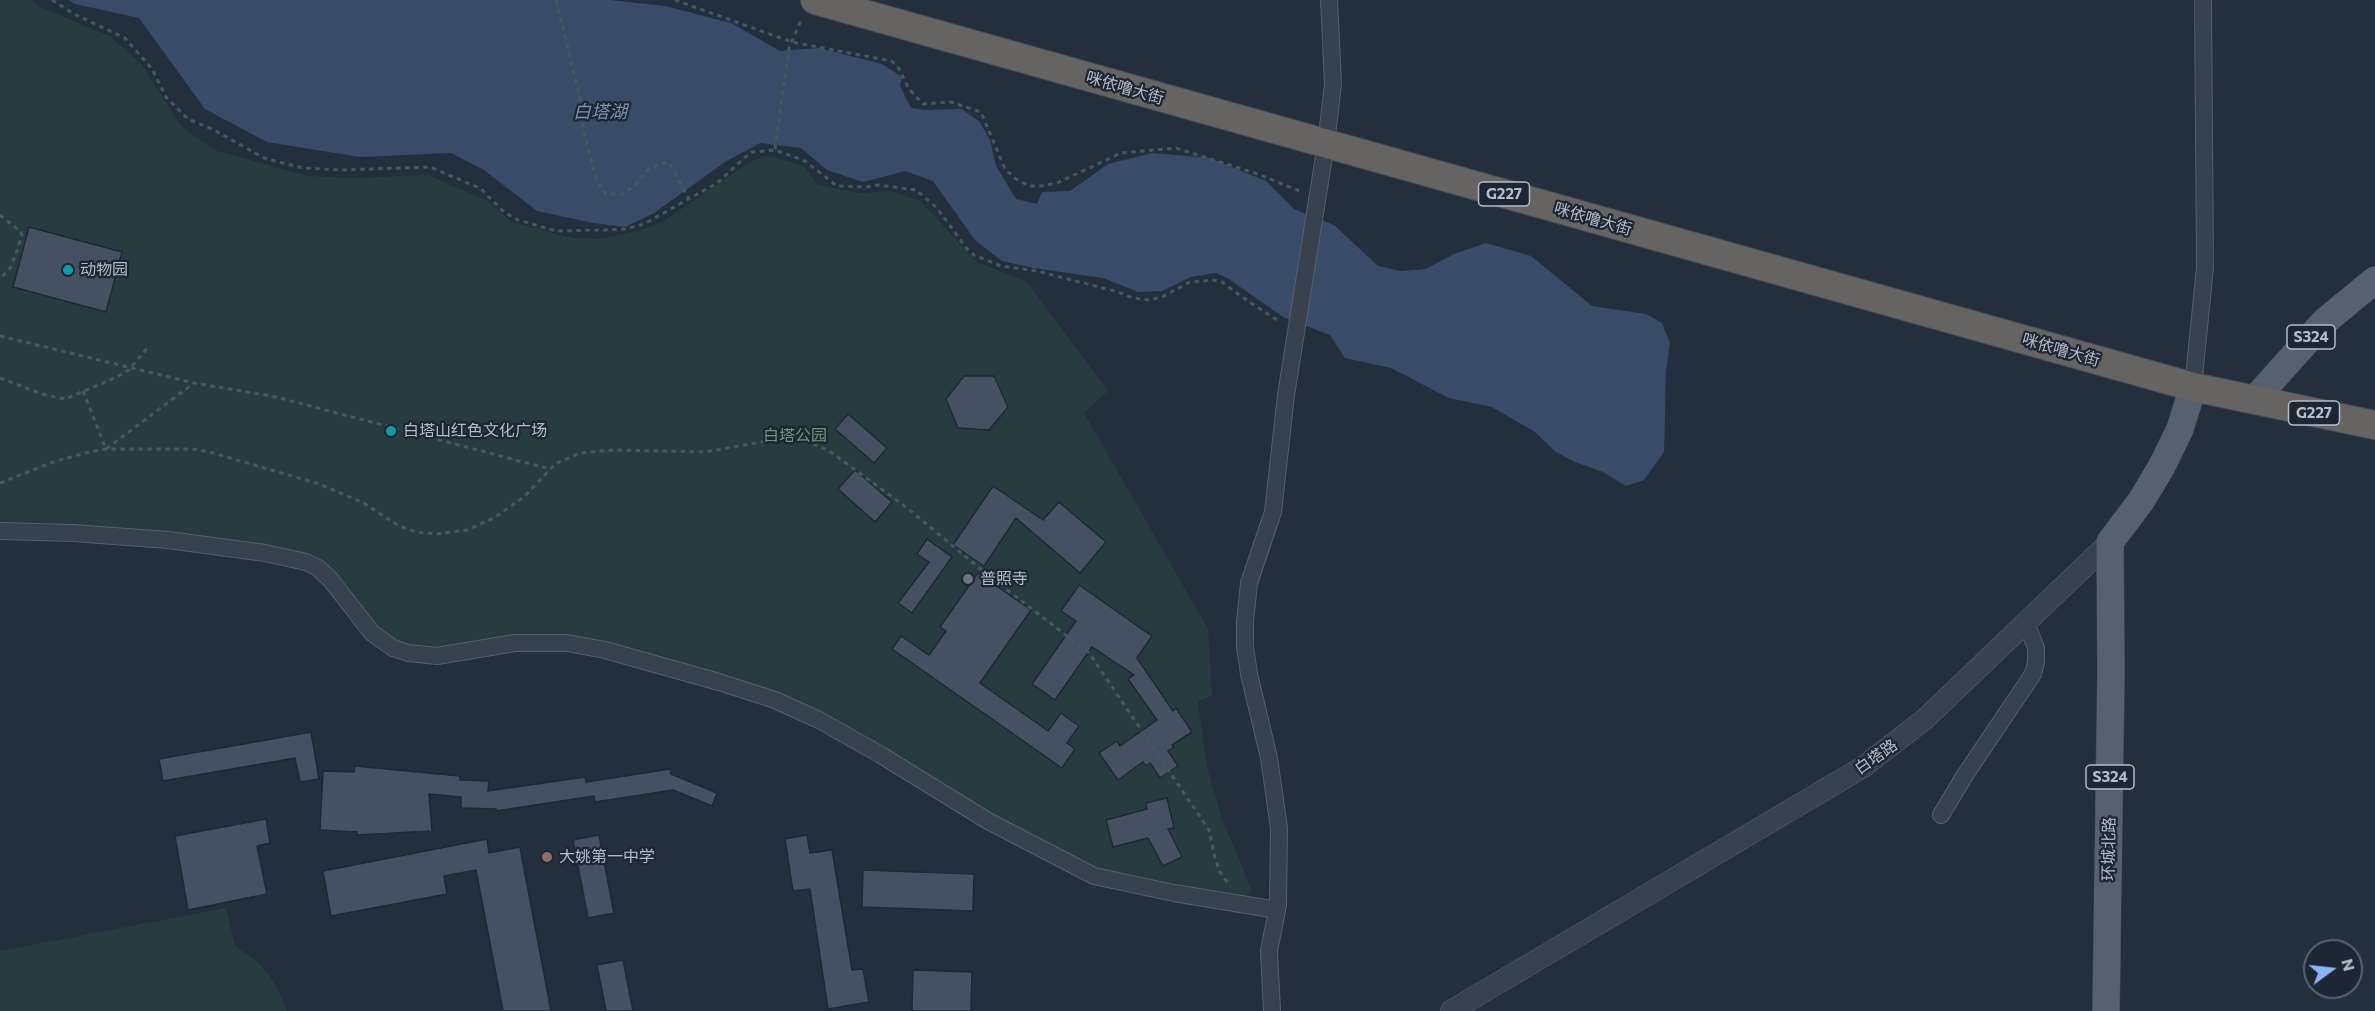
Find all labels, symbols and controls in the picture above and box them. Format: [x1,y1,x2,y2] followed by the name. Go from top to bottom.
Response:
[1084,68,1166,108] street label: 咪依噜大街
[573,101,627,123] water label: 白塔湖
[1478,182,1530,206] road number: G227
[1552,199,1634,239] street label: 咪依噜大街
[80,260,128,280] place label: 动物园
[61,263,75,277] marker: 动物园
[2287,325,2335,349] road number: S324
[2020,330,2102,370] street label: 咪依噜大街
[2288,401,2340,425] road number: G227
[403,421,547,441] place label: 白塔山红色文化广场
[384,424,398,438] marker: 白塔山红色文化广场
[763,426,827,446] park label: 白塔公园
[980,569,1028,589] place label: 普照寺
[961,572,975,586] marker: 普照寺
[1851,735,1901,779] street label: 白塔路
[2086,765,2134,789] road number: S324
[2099,817,2119,881] street label: 环城北路
[559,847,655,867] place label: 大姚第一中学
[540,850,554,864] marker: 大姚第一中学
[2303,939,2363,999] north arrow
[2338,956,2360,973] text: N

